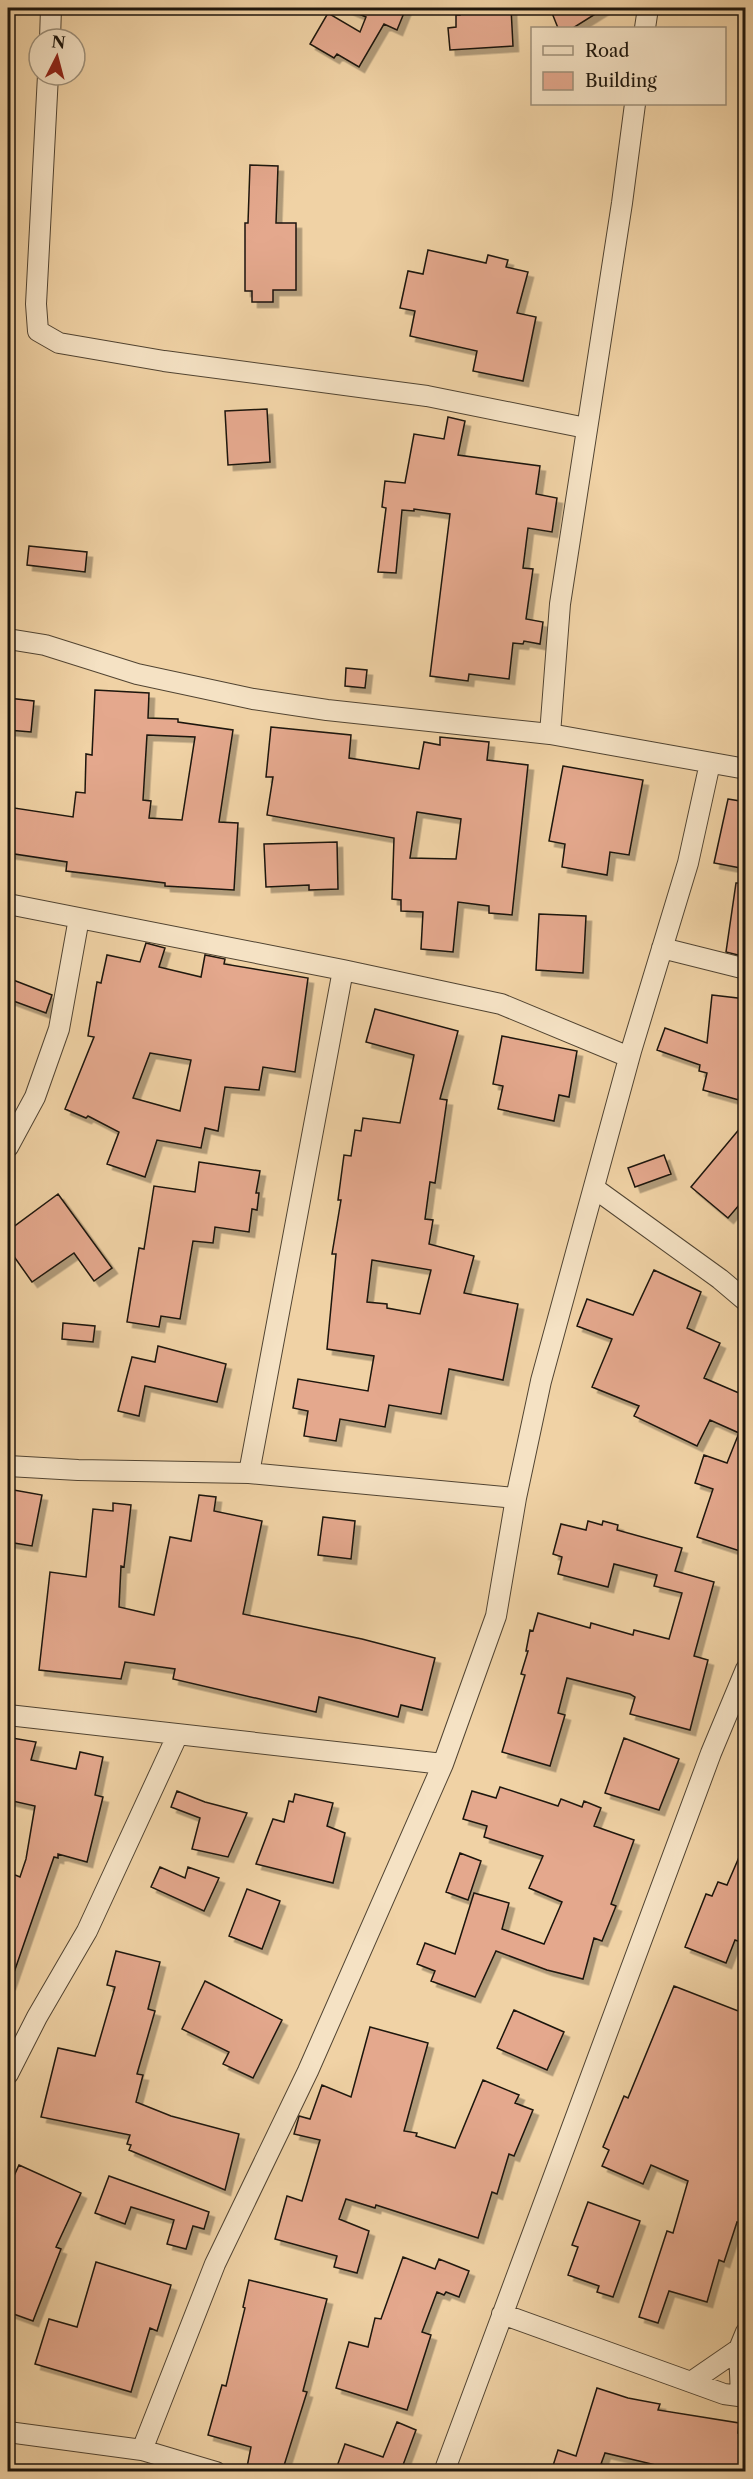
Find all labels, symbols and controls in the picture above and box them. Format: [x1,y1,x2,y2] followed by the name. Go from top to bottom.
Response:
[27,27,87,87] north arrow
[531,27,726,105] legend
[51,31,67,53] text: N
[585,40,630,62] text: Road
[585,70,657,92] text: Building

